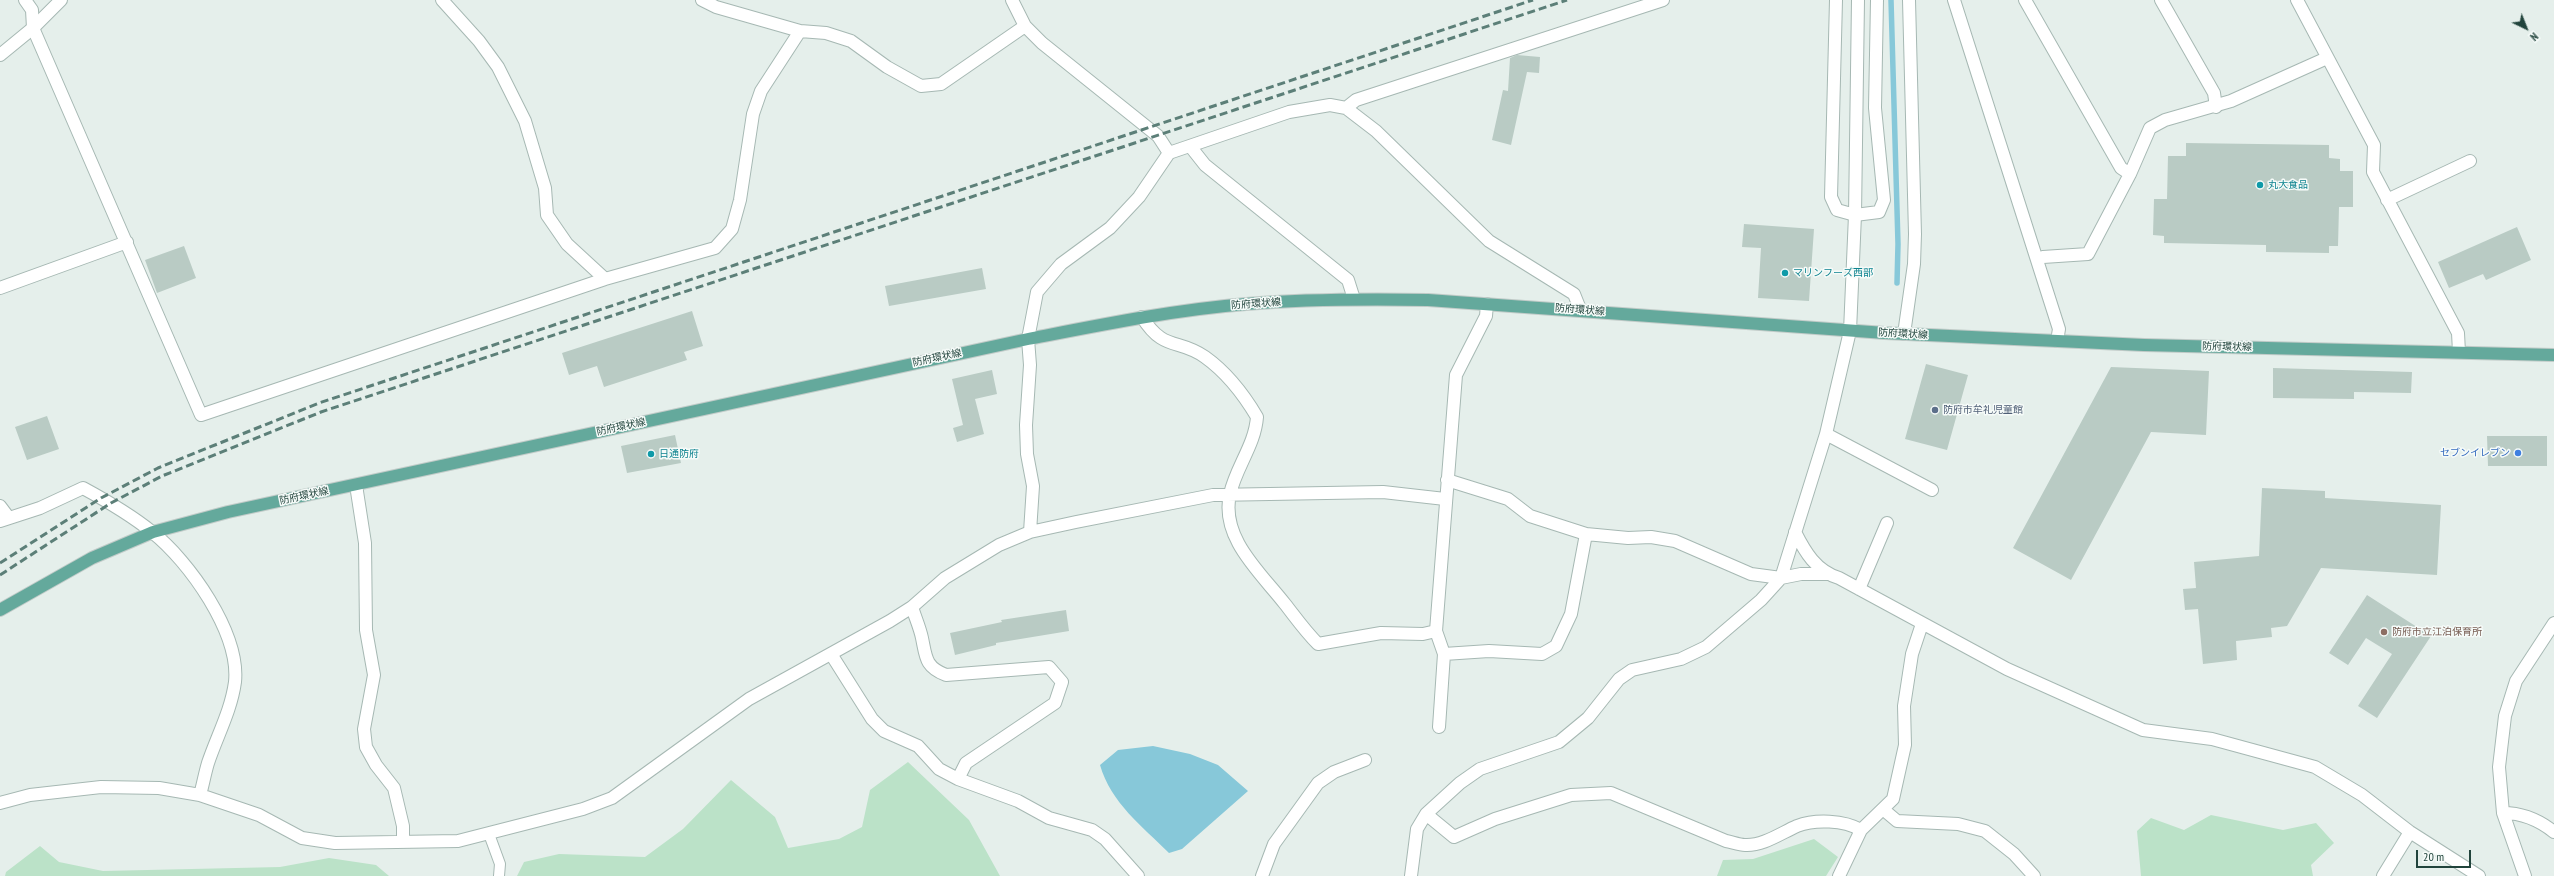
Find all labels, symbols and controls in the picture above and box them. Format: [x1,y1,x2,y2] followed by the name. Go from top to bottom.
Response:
[2506,8,2546,48] north arrow
[2527,30,2541,44] text: N
[2268,179,2308,191] place label: 丸大食品
[2255,180,2265,190] marker: 丸大食品
[1793,267,1873,279] place label: マリンフーズ西部
[1780,268,1790,278] marker: マリンフーズ西部
[1231,296,1281,312] street label: 防府環状線
[1555,302,1605,318] street label: 防府環状線
[1878,327,1928,341] street label: 防府環状線
[2202,341,2252,353] street label: 防府環状線
[911,347,963,369] street label: 防府環状線
[1943,404,2023,416] place label: 防府市牟礼児童館
[1930,405,1940,415] marker: 防府市牟礼児童館
[595,416,647,438] street label: 防府環状線
[2440,447,2510,459] place label: セブンイレブン
[659,448,699,460] place label: 日通防府
[2513,448,2523,458] marker: セブンイレブン
[646,449,656,459] marker: 日通防府
[278,485,330,507] street label: 防府環状線
[2392,626,2482,638] place label: 防府市立江泊保育所
[2379,627,2389,637] marker: 防府市立江泊保育所
[2418,842,2473,868] scale bar
[2423,849,2444,864] text: 20 m

